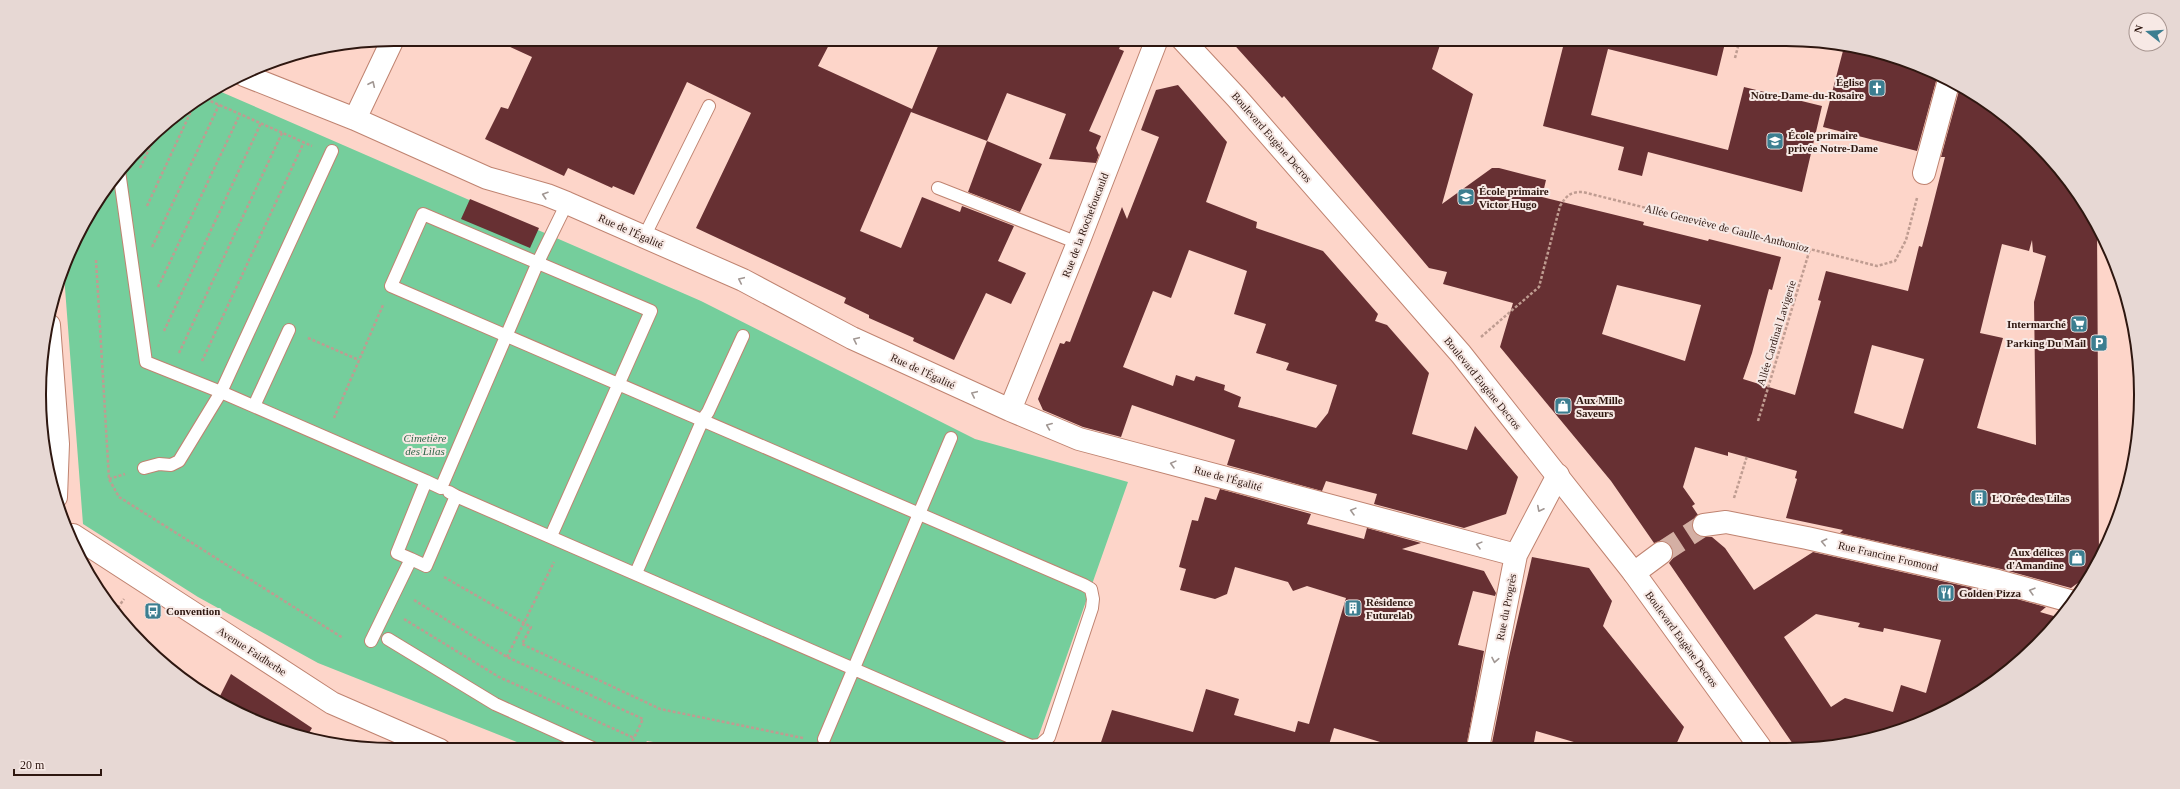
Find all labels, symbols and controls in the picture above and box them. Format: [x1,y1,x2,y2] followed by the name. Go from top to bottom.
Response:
[2128,12,2168,52] north arrow
[2132,23,2145,35] text: N
[1751,76,1864,101] place label: Église Notre-Dame-du-Rosaire
[1867,78,1887,98] church icon: Église Notre-Dame-du-Rosaire
[367,81,375,88] one-way arrow
[1230,89,1314,185] street label: Boulevard Eugène Decros
[1788,129,1878,154] place label: École primaire privée Notre-Dame
[1765,131,1785,151] school or university icon: École primaire privée Notre-Dame
[1060,171,1111,279] street label: Rue de la Rochefoucauld
[1479,185,1549,210] place label: École primaire Victor Hugo
[1456,187,1476,207] school or university icon: École primaire Victor Hugo
[541,191,548,199] one-way arrow
[1644,202,1811,254] street label: Allée Geneviève de Gaulle-Anthonioz
[597,211,665,251] street label: Rue de l'Égalité
[737,277,745,285] one-way arrow
[1754,279,1798,387] street label: Allée Cardinal Lavigerie
[2069,314,2089,334] supermarket icon: Intermarché
[2007,318,2066,330] place label: Intermarché
[2089,333,2109,353] parking icon: Parking Du Mail
[1442,334,1524,432] street label: Boulevard Eugène Decros
[853,337,860,345] one-way arrow
[2007,337,2086,349] place label: Parking Du Mail
[889,351,957,391] street label: Rue de l'Égalité
[971,391,979,399] one-way arrow
[1576,394,1623,419] place label: Aux Mille Saveurs
[1553,396,1573,416] shop icon: Aux Mille Saveurs
[1045,423,1052,431] one-way arrow
[404,432,447,457] park label: Cimetière des Lilas
[1170,460,1177,468] one-way arrow
[1193,463,1263,493] street label: Rue de l'Égalité
[1969,488,1989,508] building icon: L'Orée des Lilas
[1992,492,2070,504] place label: L'Orée des Lilas
[1537,505,1545,513] one-way arrow
[1350,507,1357,516] one-way arrow
[1821,539,1827,547] one-way arrow
[1837,539,1940,573] street label: Rue Francine Fromond
[1475,542,1482,550] one-way arrow
[2006,546,2065,571] place label: Aux délices d'Amandine
[2067,548,2087,568] shop icon: Aux délices d'Amandine
[1494,573,1518,641] street label: Rue du Progrès
[1936,583,1956,603] restaurant icon: Golden Pizza
[1959,587,2022,599] place label: Golden Pizza
[2029,587,2036,596] one-way arrow
[1643,589,1721,689] street label: Boulevard Eugène Decros
[1366,596,1413,621] place label: Résidence Futurelab
[1343,598,1363,618] building icon: Résidence Futurelab
[143,601,163,621] bus stop icon: Convention
[166,605,220,617] place label: Convention
[215,624,289,678] street label: Avenue Faidherbe
[1492,657,1500,663] one-way arrow
[14,751,101,777] scale bar
[20,758,45,772] text: 20 m

